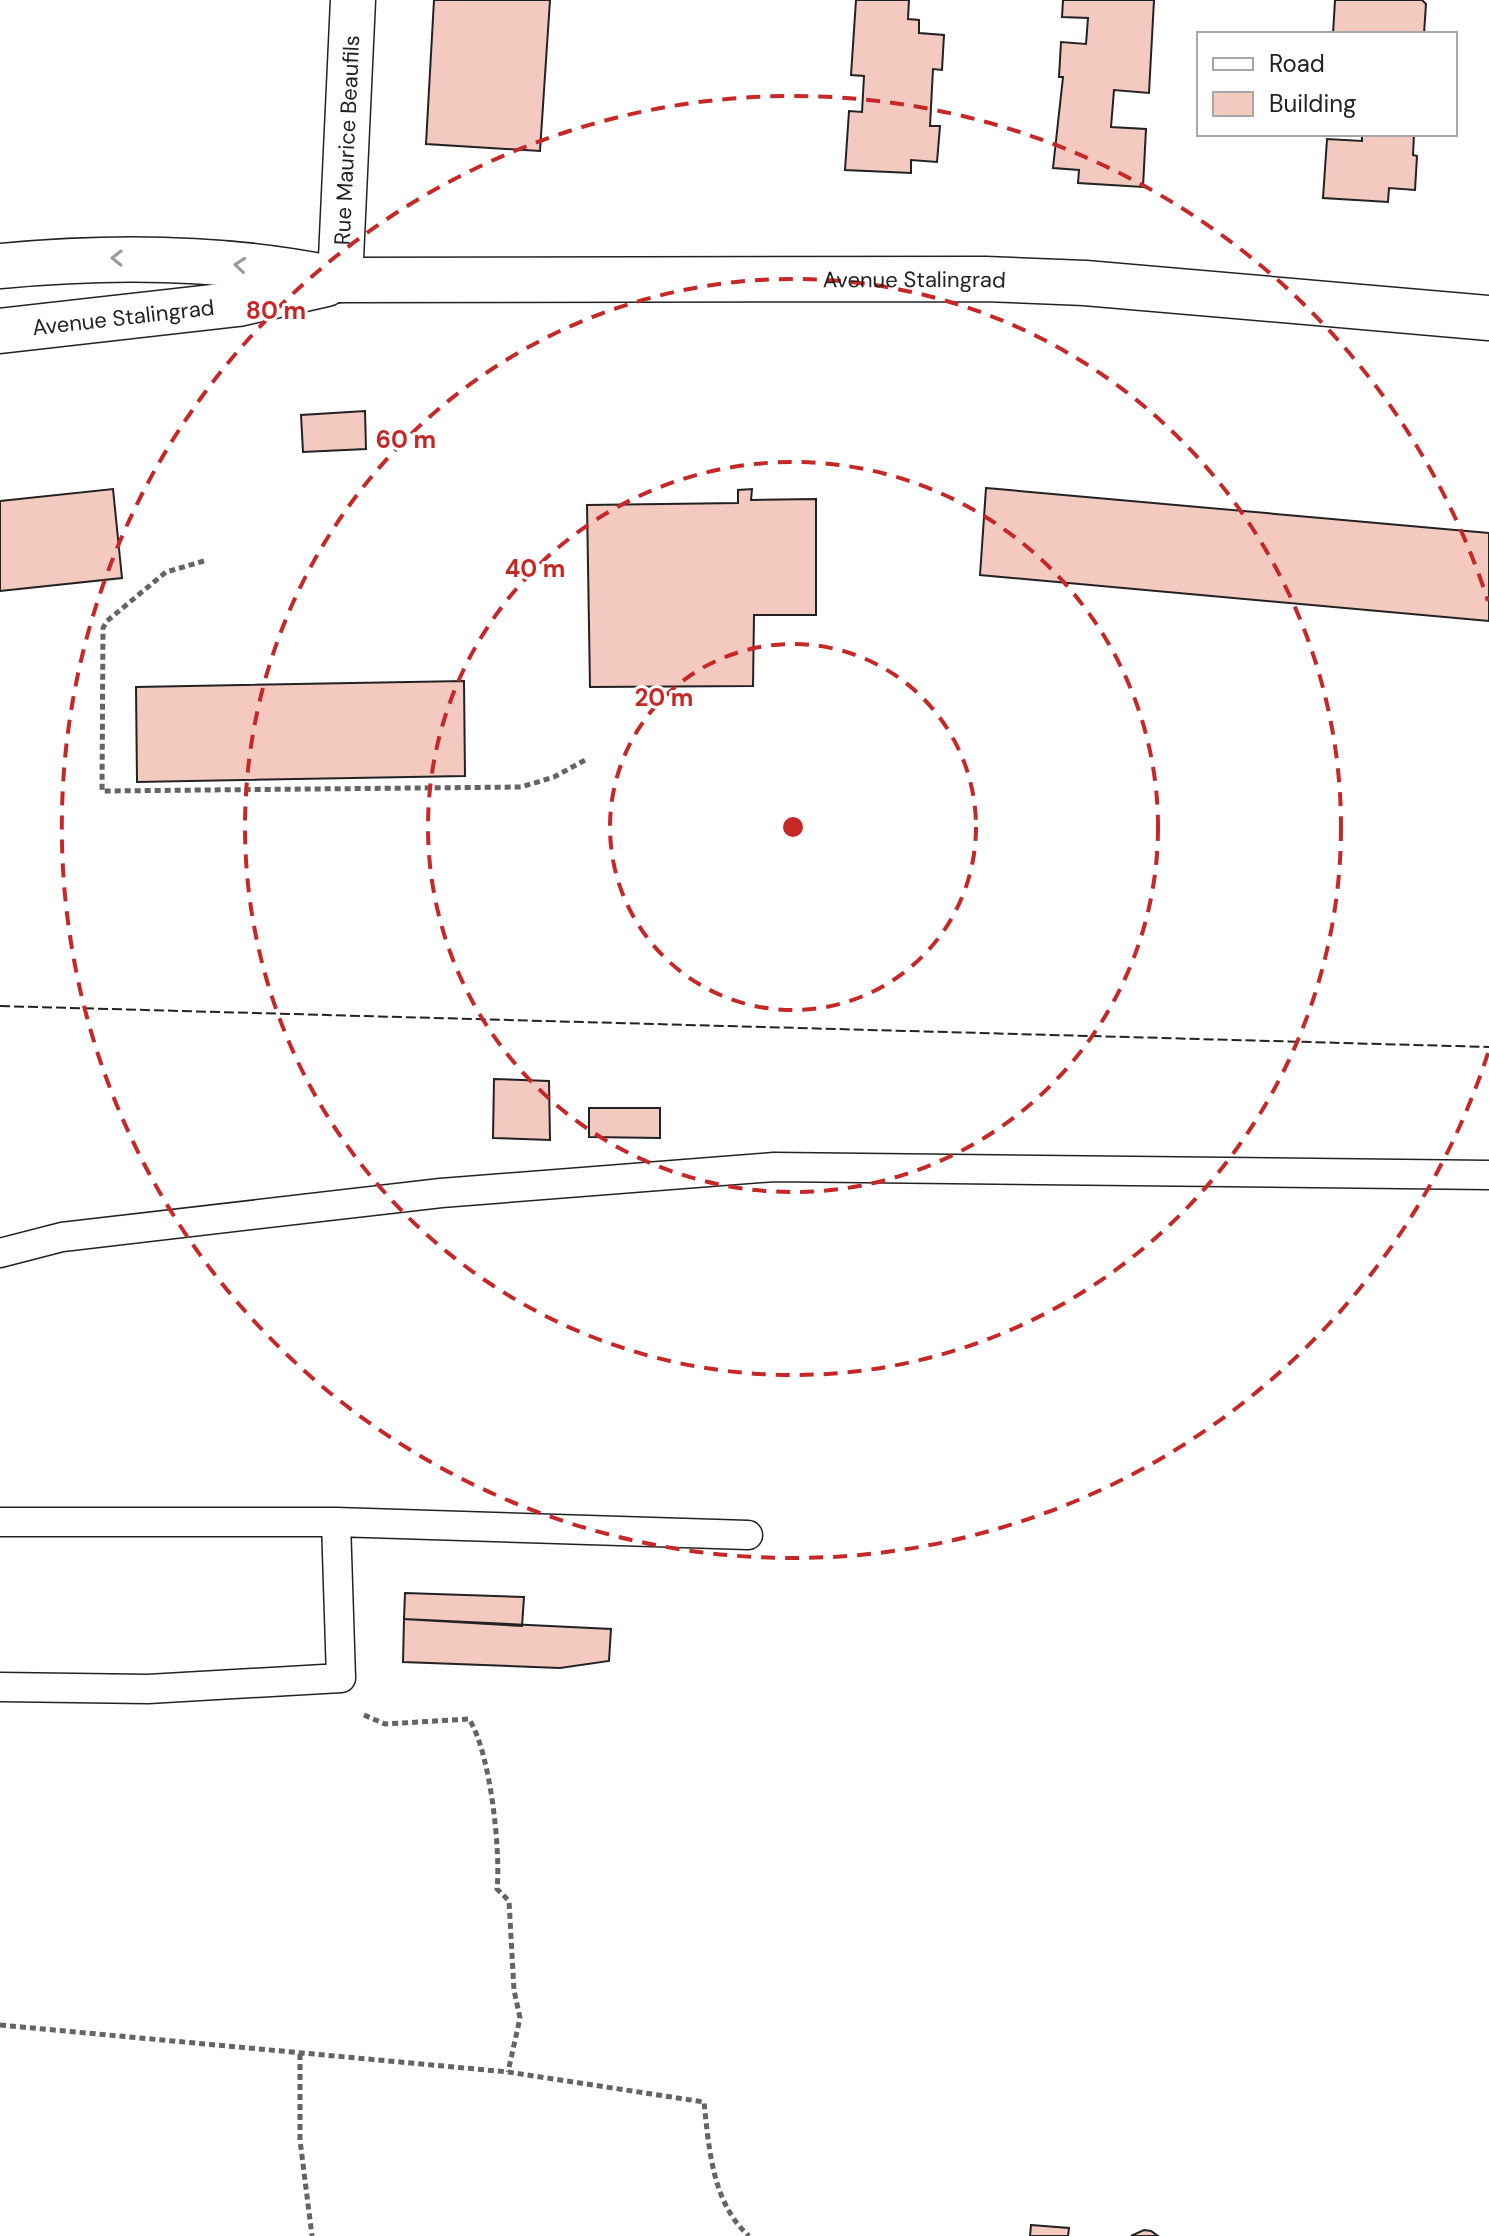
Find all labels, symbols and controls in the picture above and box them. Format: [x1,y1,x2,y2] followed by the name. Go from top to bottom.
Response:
[1197,32,1457,136] legend
[327,34,366,246] street label: Rue Maurice Beaufils
[1269,48,1325,79] text: Road
[1269,88,1356,119] text: Building
[110,249,123,267] one-way arrow
[233,256,246,273] one-way arrow
[823,264,1006,294] street label: Avenue Stalingrad
[31,292,216,342] street label: Avenue Stalingrad
[246,295,306,326] text: 80 m
[376,424,436,455] text: 60 m
[505,553,565,584] text: 40 m
[635,682,693,713] text: 20 m
[779,813,807,841] centre of rings

